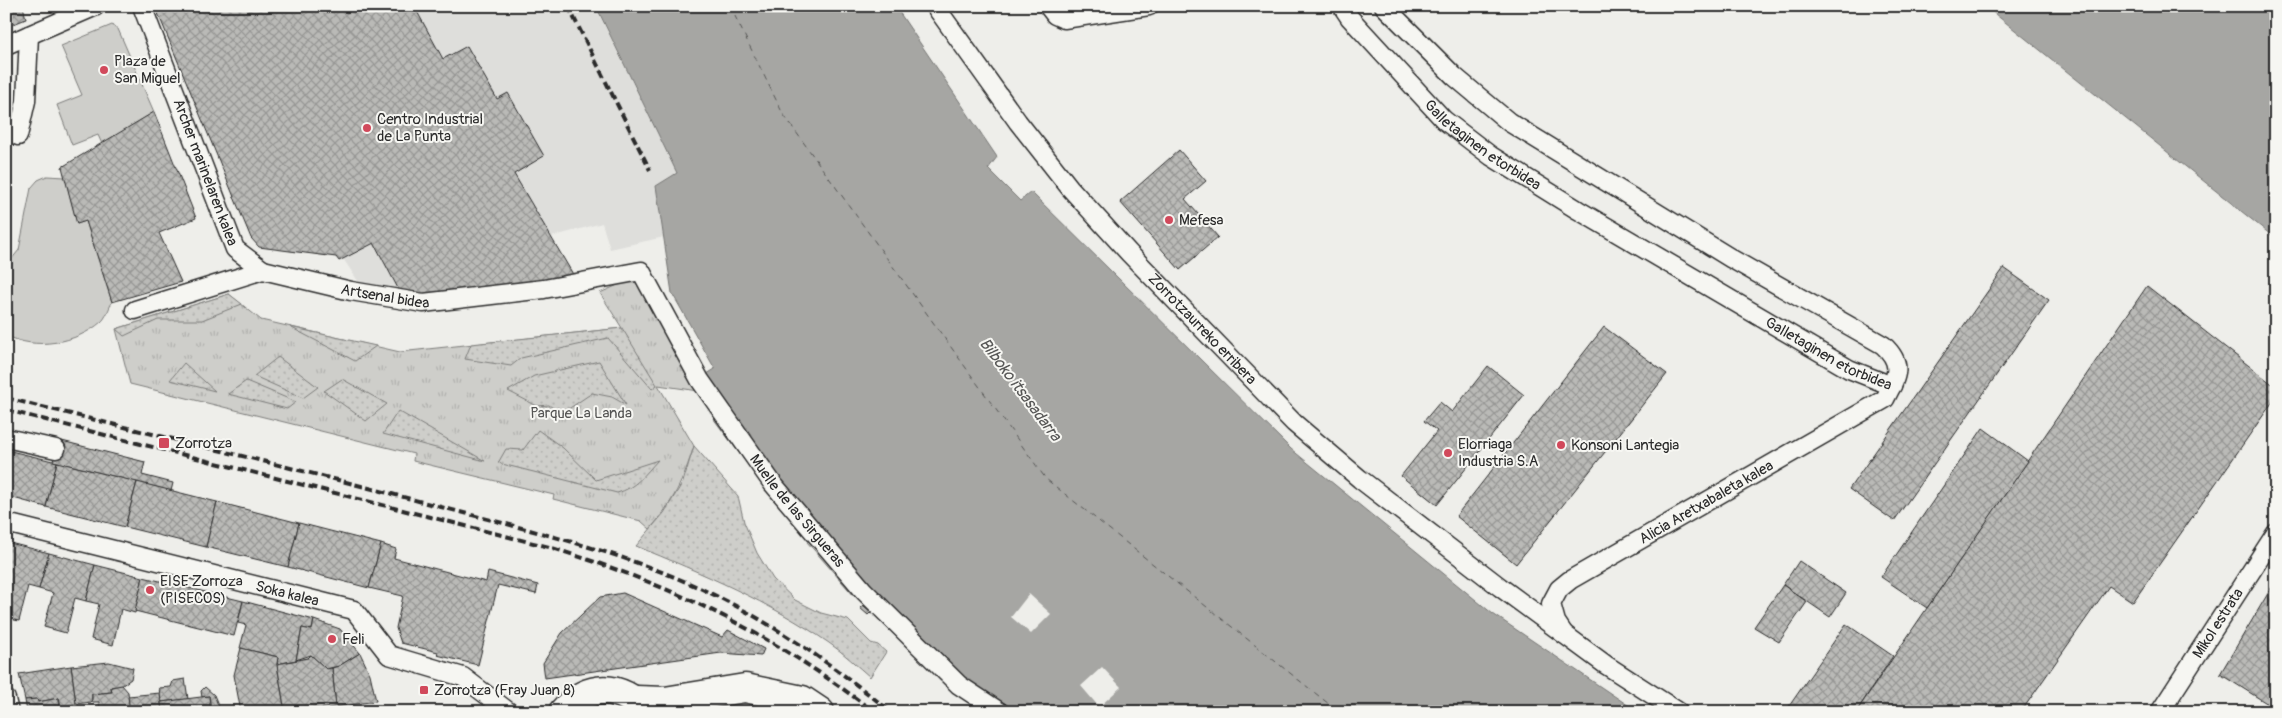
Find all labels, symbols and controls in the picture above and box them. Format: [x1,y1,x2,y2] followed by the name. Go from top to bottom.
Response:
[114,52,181,88] place label: Plaza de San Miguel
[98,64,110,76] marker: Plaza de San Miguel
[168,96,242,249] street label: Archer marinelaren kalea
[1420,96,1544,195] street label: Galletaginen etorbidea
[377,110,483,146] place label: Centro Industrial de La Punta
[361,122,373,134] marker: Centro Industrial de La Punta
[1179,211,1223,230] place label: Mefesa
[1163,214,1175,226] marker: Mefesa
[1144,270,1260,389] street label: Zorrotzaurreko erribera
[339,280,430,313] street label: Artsenal bidea
[1762,313,1895,395] street label: Galletaginen etorbidea
[975,334,1066,446] water label: Bilboko itsasadarra
[530,404,632,423] park label: Parque La Landa
[175,434,232,453] place label: Zorrotza
[1458,435,1539,471] place label: Elorriaga Industria S.A
[157,436,171,450] marker: Zorrotza
[1571,436,1679,455] place label: Konsoni Lantegia
[1555,439,1567,451] marker: Konsoni Lantegia
[1442,447,1454,459] marker: Elorriaga Industria S.A
[745,451,849,572] street label: Muelle de las Sirgueras
[1636,456,1777,549] street label: Alicia Aretxabaleta kalea
[160,572,243,608] place label: EISE Zorroza (PISECOS)
[254,577,321,611] street label: Soka kalea
[144,584,156,596] marker: EISE Zorroza (PISECOS)
[2188,585,2248,662] street label: Mikol estrata
[342,630,365,649] place label: Feli
[326,633,338,645] marker: Feli
[434,681,576,700] place label: Zorrotza (Fray Juan 8)
[418,684,430,696] marker: Zorrotza (Fray Juan 8)

